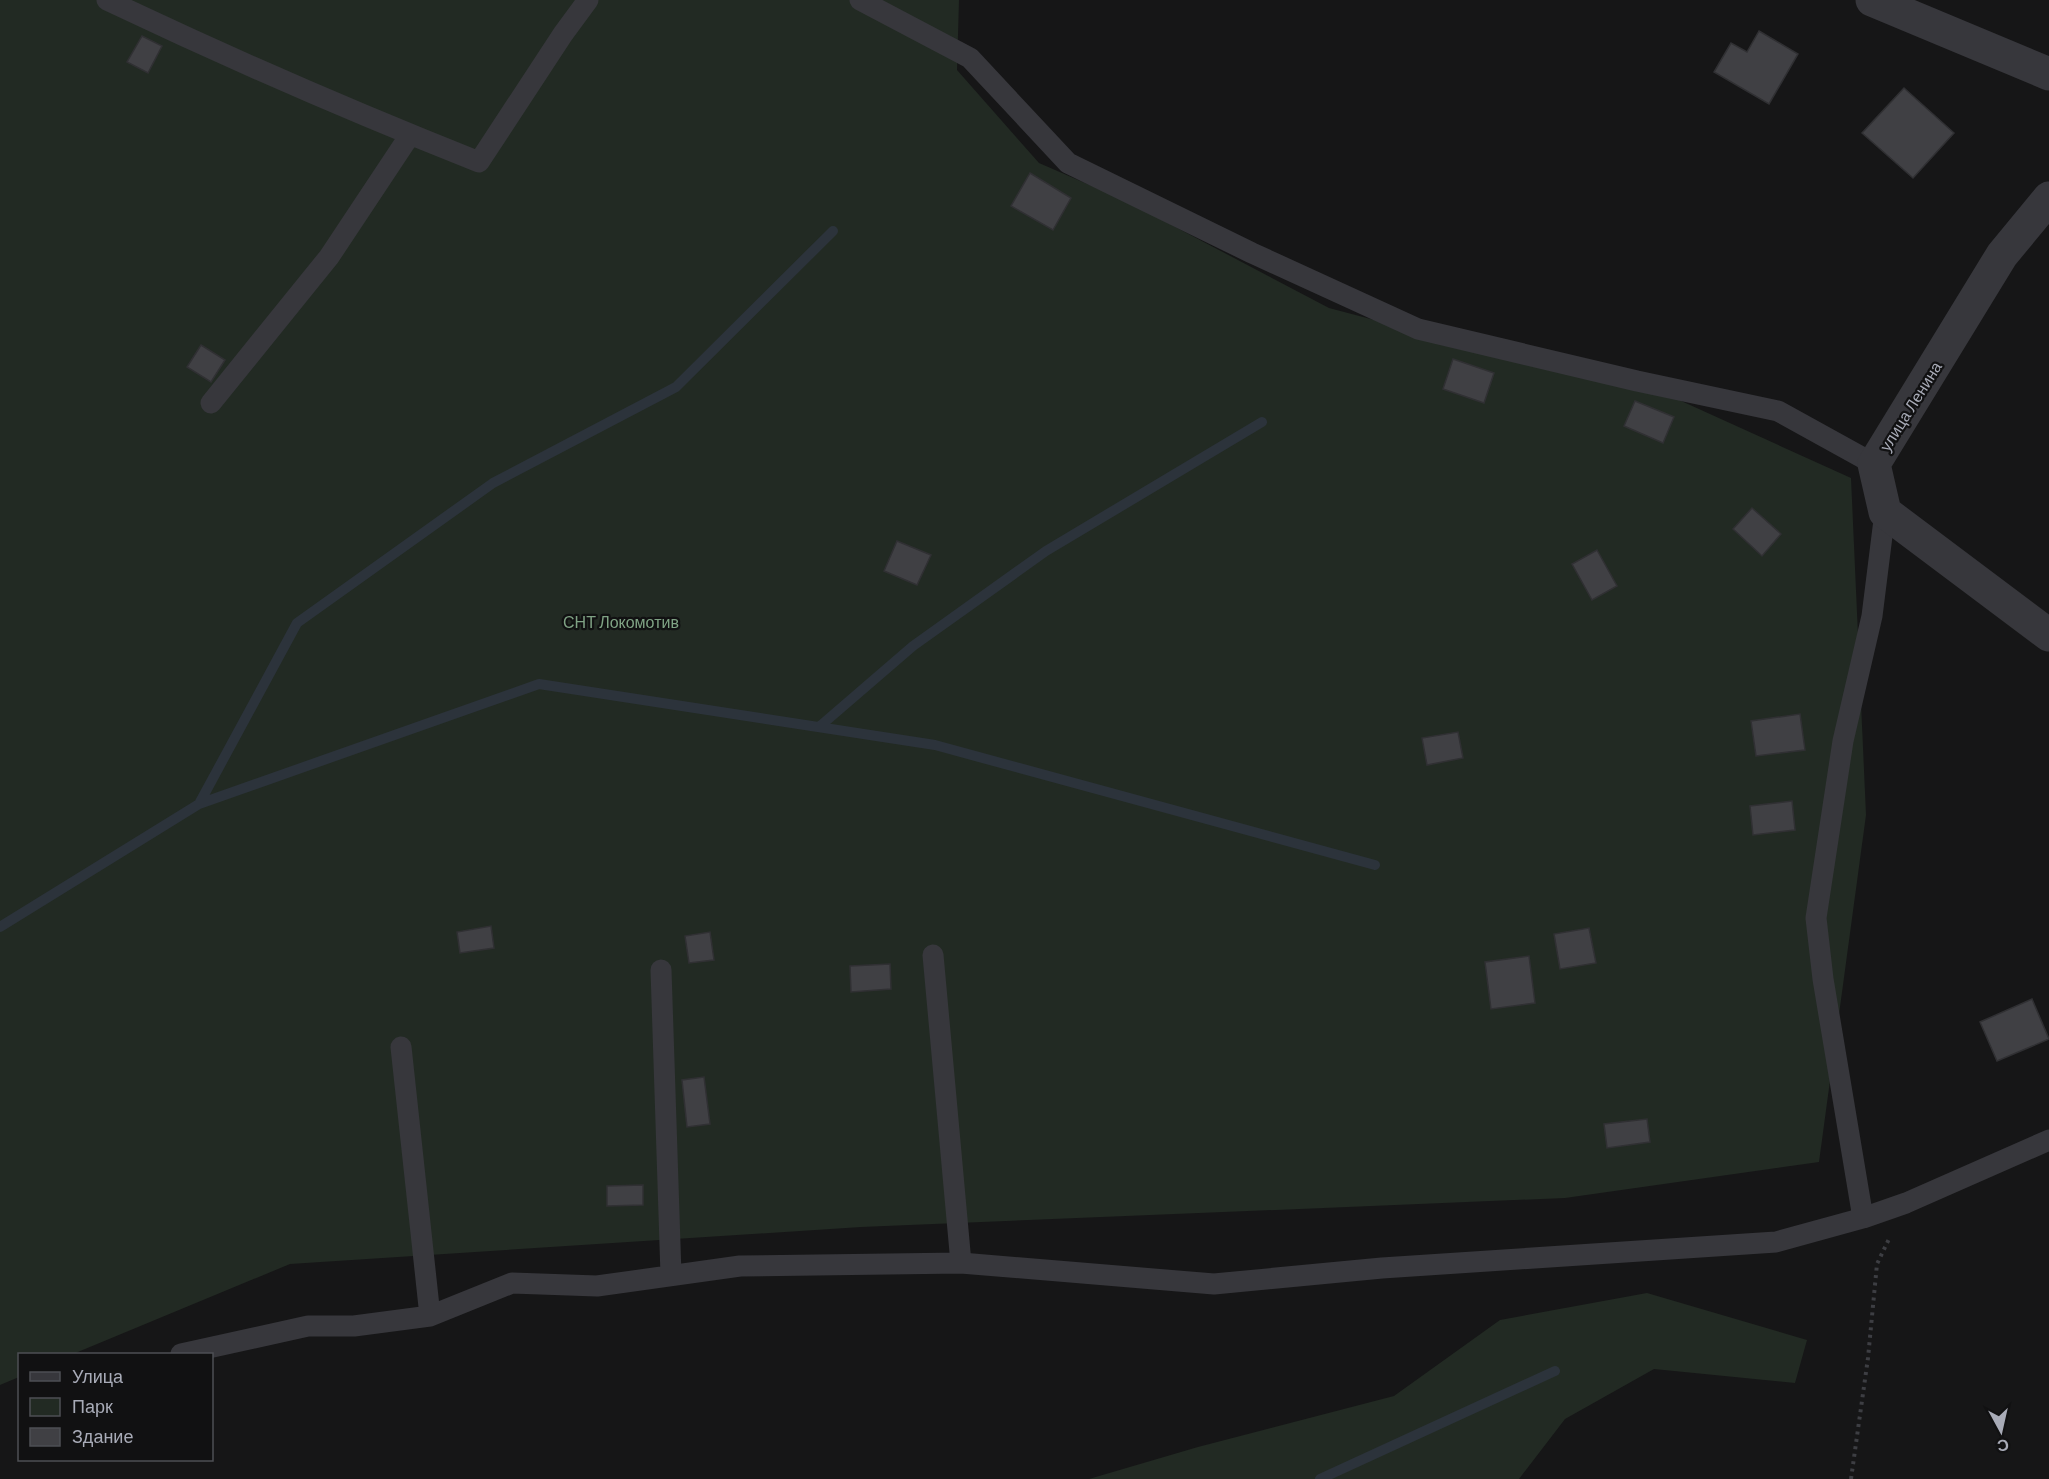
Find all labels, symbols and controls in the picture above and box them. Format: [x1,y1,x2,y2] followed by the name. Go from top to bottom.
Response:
[1875,358,1945,454] street label: улица Ленина
[563,612,679,631] park label: СНТ Локомотив
[18,1353,213,1461] legend
[72,1365,124,1387] text: Улица
[72,1395,113,1417] text: Парк
[1971,1401,2031,1461] north arrow
[72,1425,133,1447] text: Здание
[1996,1436,2010,1457] text: С

